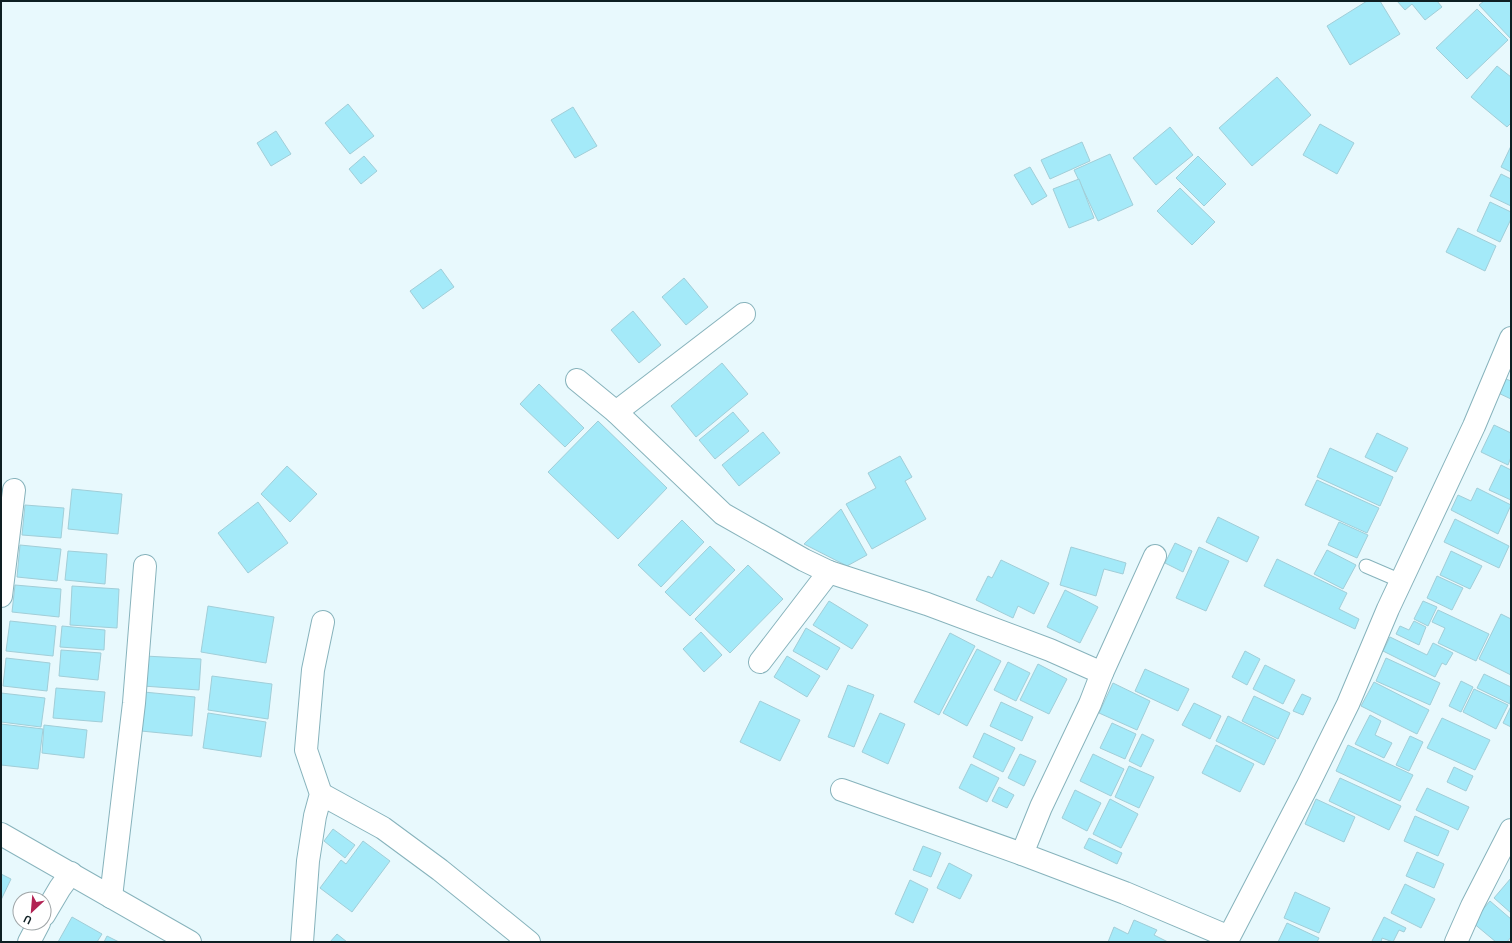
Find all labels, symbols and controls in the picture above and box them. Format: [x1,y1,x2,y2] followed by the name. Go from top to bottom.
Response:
[12,891,52,931] north arrow
[22,913,34,927] text: U

